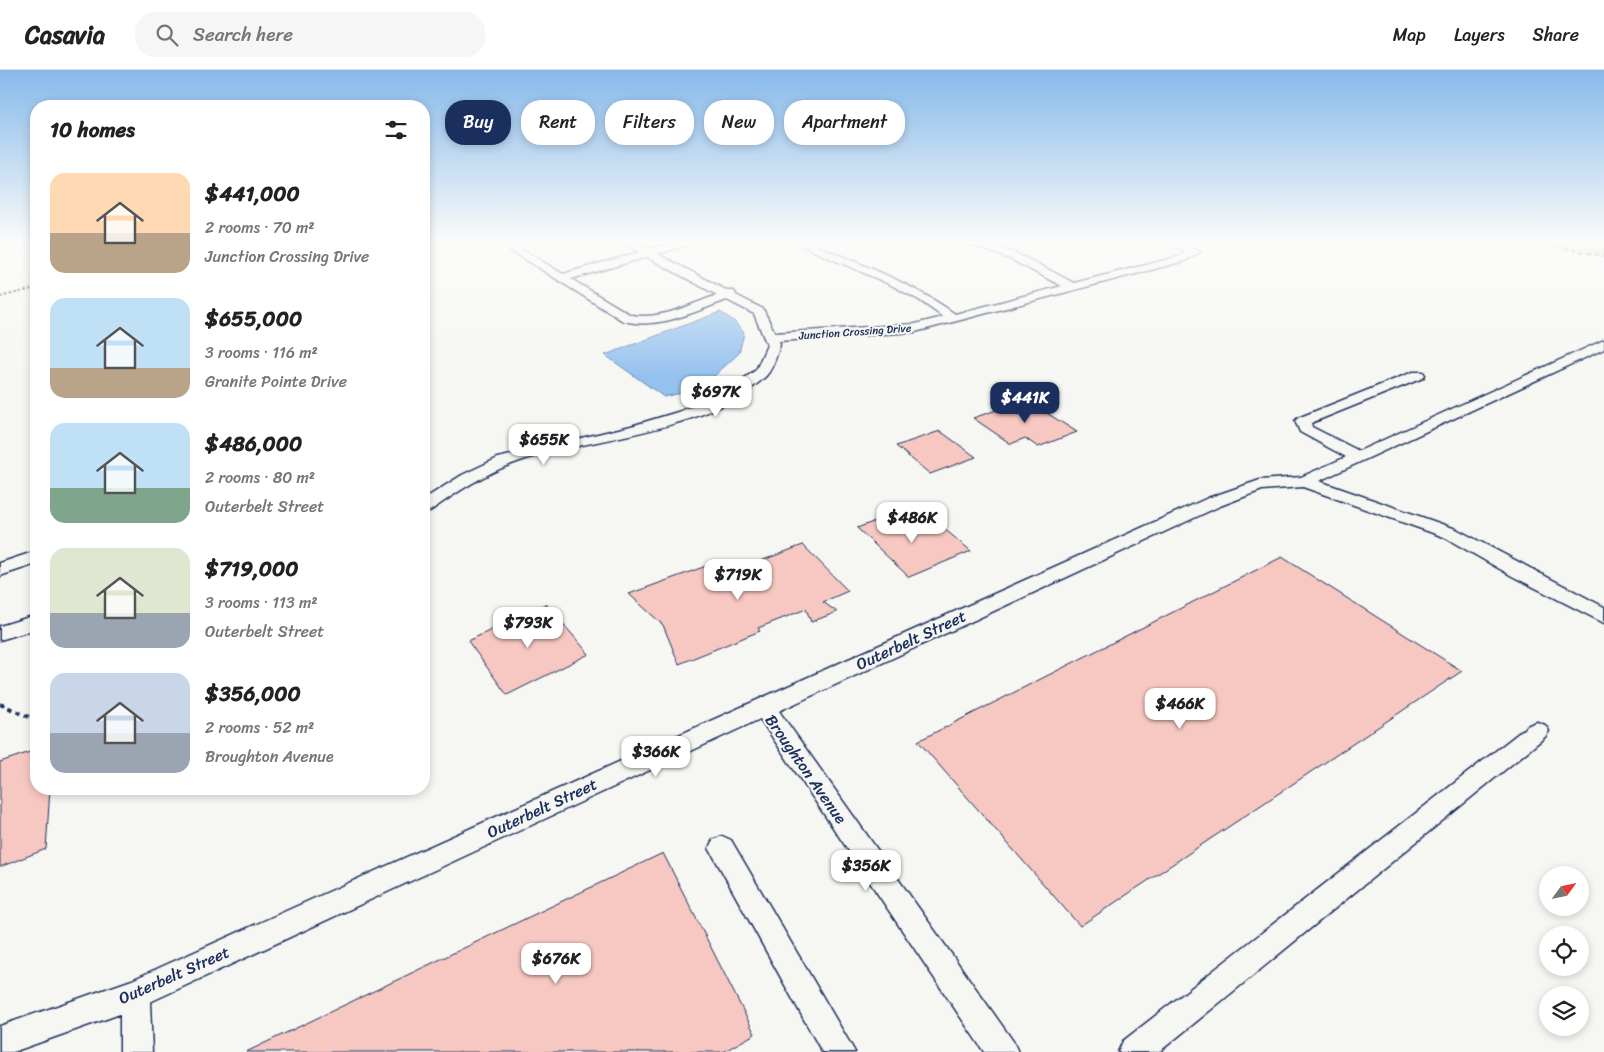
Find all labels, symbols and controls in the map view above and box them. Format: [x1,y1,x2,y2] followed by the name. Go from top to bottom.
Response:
[135,12,485,57] search box
[25,14,105,56] text: Casavia
[193,18,293,51] text: Search here
[1393,19,1426,51] text: Map
[1454,19,1505,51] text: Layers
[1533,19,1579,51] text: Share
[153,21,181,49] icon: search
[445,100,511,145] chip: Buy
[521,100,595,145] chip: Rent
[605,100,694,145] chip: Filters
[704,100,774,145] chip: New
[784,100,905,145] chip: Apartment
[50,111,135,149] text: 10 homes
[382,116,410,144] icon: filters
[205,175,300,213] text: $441,000
[90,193,150,253] icon: home
[205,213,315,242] text: 2 rooms · 70 m²
[205,242,369,271] text: Junction Crossing Drive
[205,300,302,338] text: $655,000
[90,318,150,378] icon: home
[797,319,912,345] street label: Junction Crossing Drive
[205,338,318,367] text: 3 rooms · 116 m²
[205,367,347,396] text: Granite Pointe Drive
[681,376,751,418] pin: $697K
[692,377,740,406] text: $697K
[990,382,1060,424] pin: $441K
[1001,383,1049,412] text: $441K
[509,424,579,466] pin: $655K
[205,425,302,463] text: $486,000
[519,425,569,454] text: $655K
[90,443,150,503] icon: home
[205,463,315,492] text: 2 rooms · 80 m²
[205,492,324,521] text: Outerbelt Street
[877,502,947,544] pin: $486K
[887,503,937,532] text: $486K
[205,550,299,588] text: $719,000
[703,558,773,601] pin: $719K
[715,560,761,589] text: $719K
[90,568,150,628] icon: home
[205,588,317,617] text: 3 rooms · 113 m²
[851,602,971,678] street label: Outerbelt Street
[493,606,563,649] pin: $793K
[504,608,552,637] text: $793K
[205,617,324,646] text: Outerbelt Street
[205,675,301,713] text: $356,000
[1145,688,1215,730] pin: $466K
[1156,689,1204,718] text: $466K
[90,693,150,753] icon: home
[757,708,855,830] street label: Broughton Avenue
[205,713,314,742] text: 2 rooms · 52 m²
[621,736,691,778] pin: $366K
[632,737,680,766] text: $366K
[205,742,334,771] text: Broughton Avenue
[482,770,602,846] street label: Outerbelt Street
[831,850,901,892] pin: $356K
[842,851,890,880] text: $356K
[1539,866,1589,916] north arrow
[1539,866,1589,1036] map controls
[1539,926,1589,976] button: locate
[114,938,234,1012] street label: Outerbelt Street
[521,942,591,985] pin: $676K
[532,944,580,973] text: $676K
[1539,986,1589,1036] button: layers

